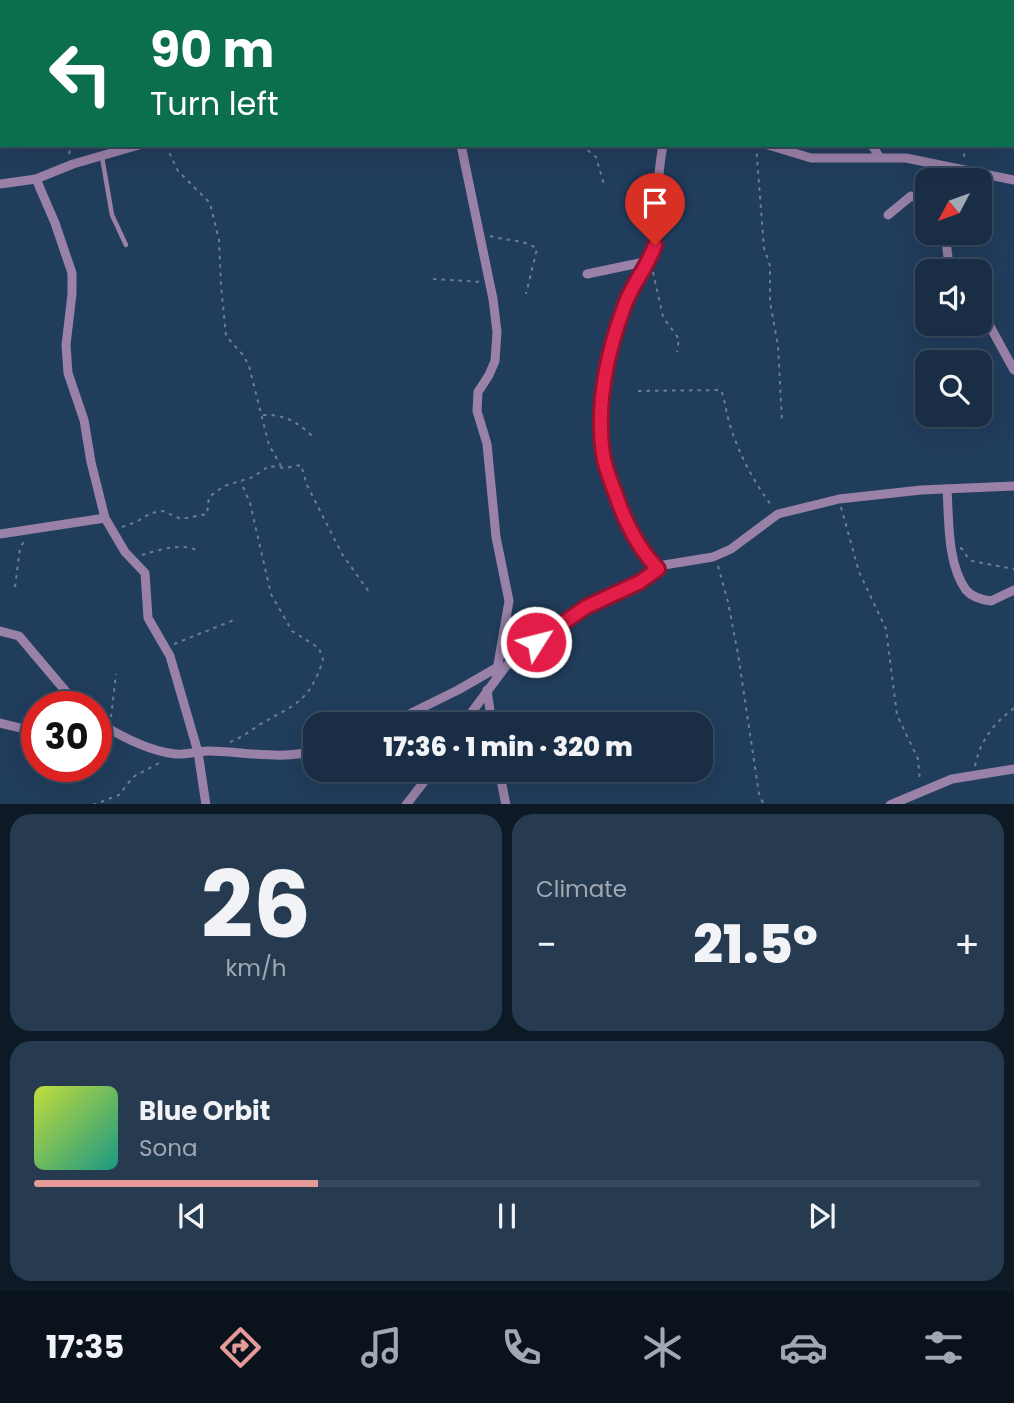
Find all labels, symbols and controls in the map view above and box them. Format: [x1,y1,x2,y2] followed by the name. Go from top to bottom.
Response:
[150,16,274,84] text: 90 m
[35,28,126,119] icon: left
[150,81,279,126] text: Turn left
[915,168,992,245] north arrow
[915,168,992,427] map controls
[625,173,685,245] pin
[636,184,674,222] icon: arrive
[915,259,992,336] button: sound
[915,350,992,427] button: search
[499,605,573,679] position arrow
[21,691,112,782] speed limit sign: 30
[383,729,633,765] text: 17:36 · 1 min · 320 m
[201,841,311,969] text: 26
[536,873,627,905] text: Climate
[693,908,818,981] text: 21.5°
[536,918,557,971] text: −
[954,918,980,971] text: +
[225,952,287,984] text: km/h
[139,1093,270,1129] text: Blue Orbit
[139,1132,198,1164] text: Sona
[173,1197,211,1235] icon: previous
[488,1197,526,1235] icon: pause
[803,1197,841,1235] icon: next
[216,1323,265,1372] icon: directions
[357,1323,406,1372] icon: music
[497,1323,546,1372] icon: phone
[638,1323,687,1372] icon: climate
[779,1323,828,1372] icon: car
[919,1323,968,1372] icon: filters
[46,1324,124,1369] text: 17:35

